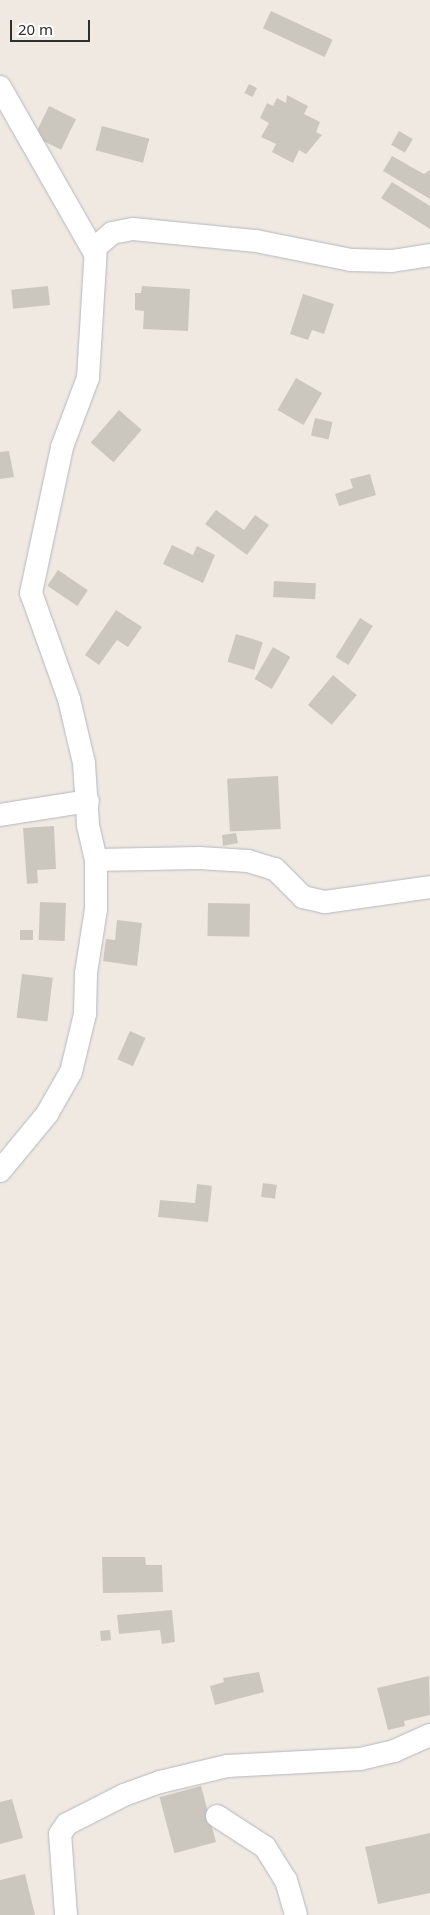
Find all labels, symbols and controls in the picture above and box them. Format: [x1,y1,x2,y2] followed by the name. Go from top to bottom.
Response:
[12,10,92,42] scale bar
[18,19,53,39] text: 20 m

